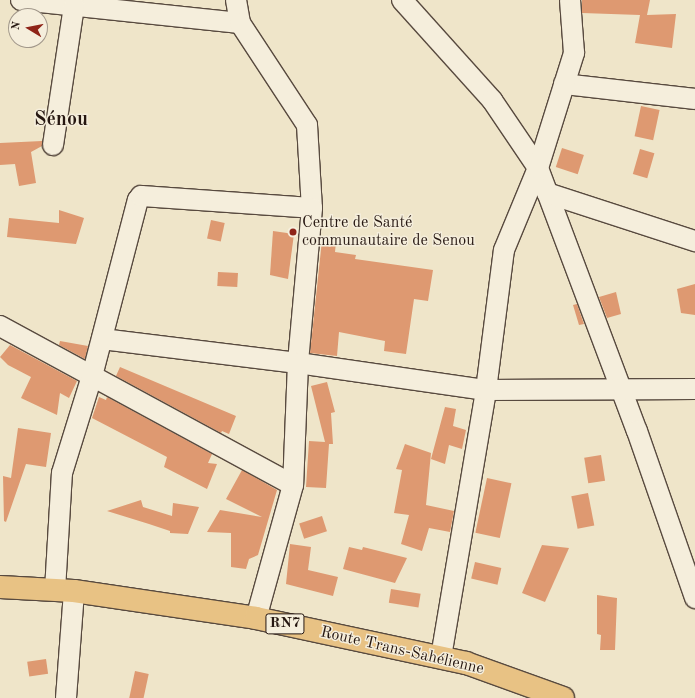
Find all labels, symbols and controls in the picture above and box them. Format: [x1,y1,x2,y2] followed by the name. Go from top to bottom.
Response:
[8,8,48,48] north arrow
[11,21,23,31] text: N
[34,108,88,132] district label: Sénou
[302,213,475,251] place label: Centre de Santé communautaire de Senou
[287,226,299,238] marker: Centre de Santé communautaire de Senou
[265,611,305,637] road number: RN7
[318,623,486,679] street label: Route Trans-Sahélienne

